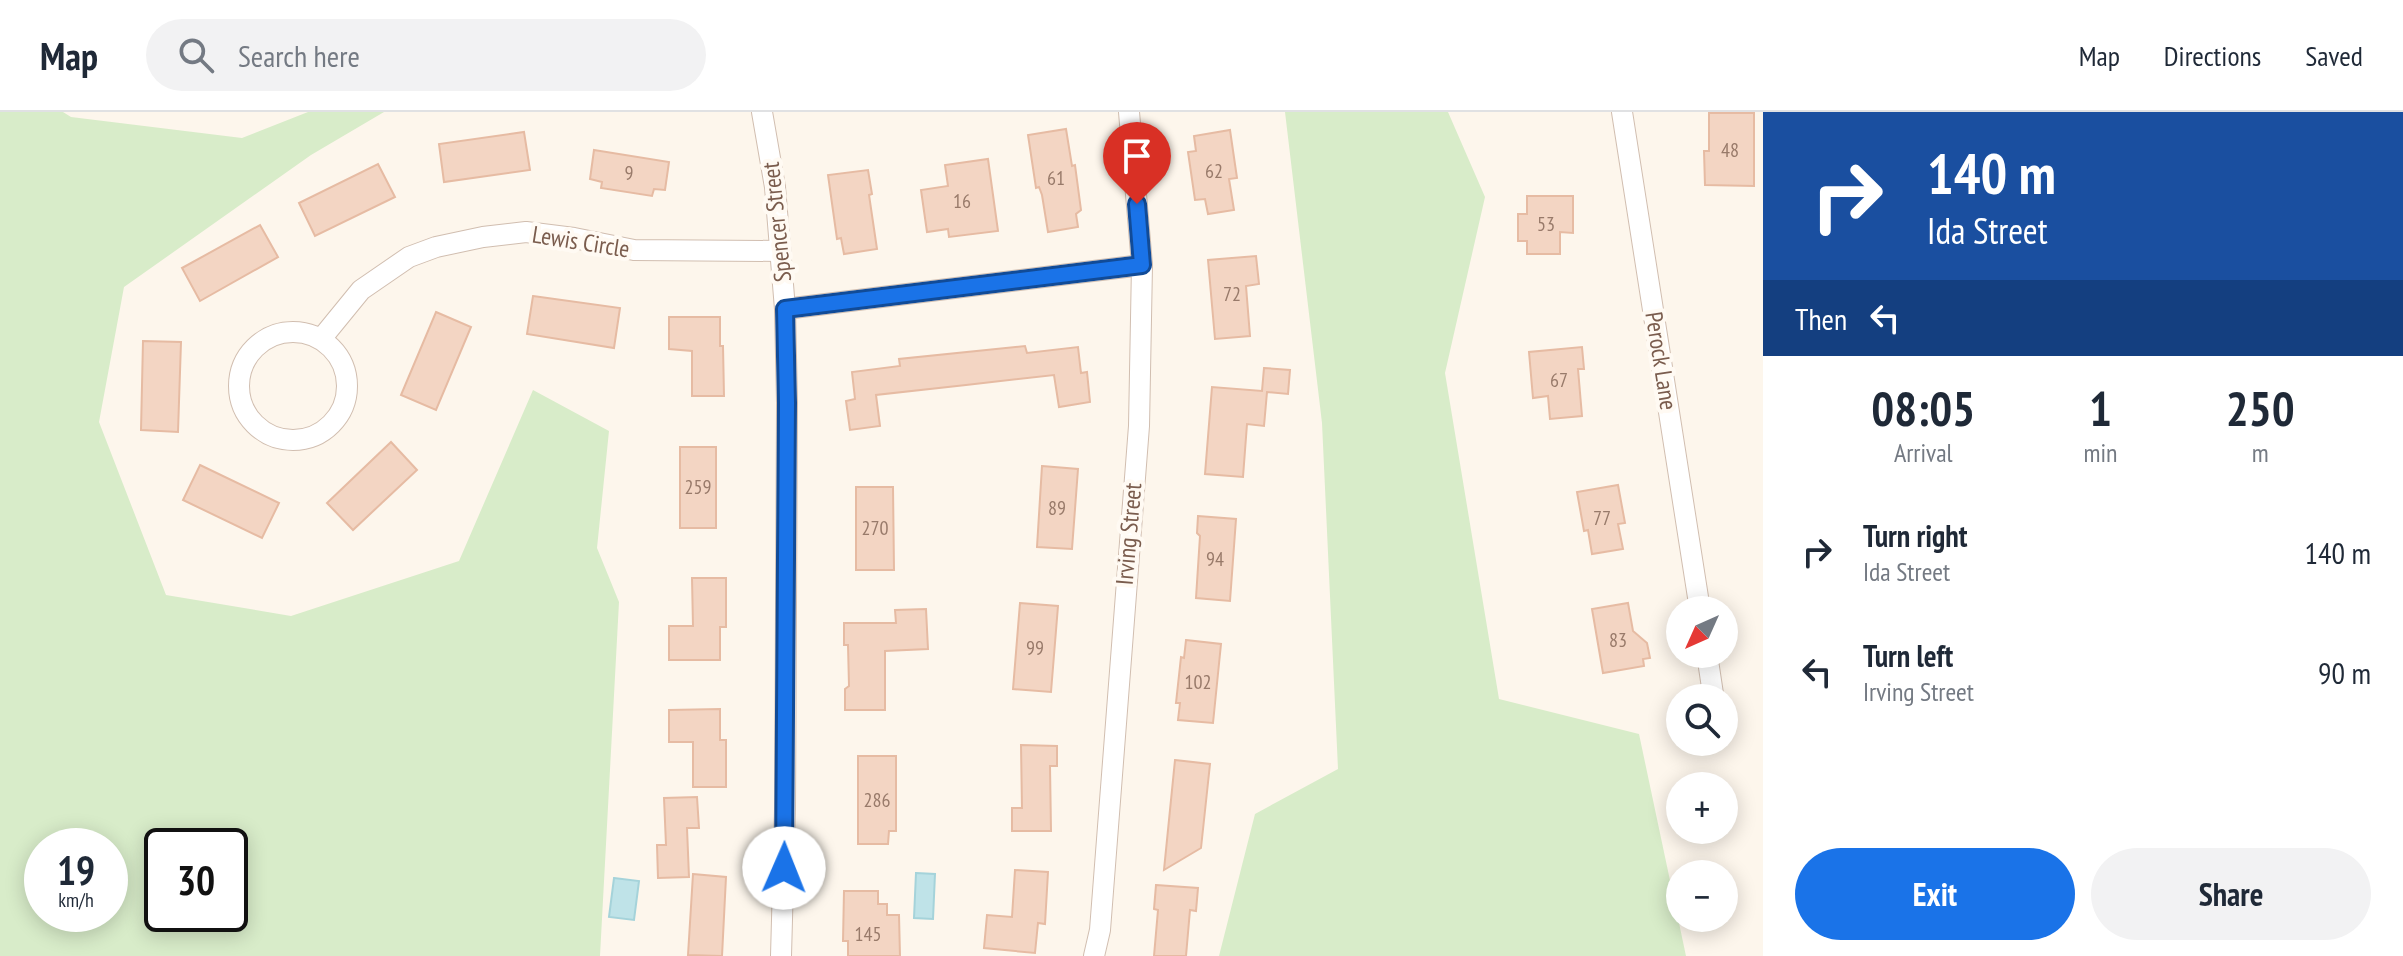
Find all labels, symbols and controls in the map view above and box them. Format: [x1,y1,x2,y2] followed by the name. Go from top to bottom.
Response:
[146,19,706,91] search box
[40,31,98,80] text: Map
[174,33,218,77] icon: search
[238,36,360,75] text: Search here
[2079,37,2120,74] text: Map
[2164,37,2261,74] text: Directions
[2305,37,2363,74] text: Saved
[1103,122,1171,204] pin
[1115,134,1159,178] icon: arrive
[1721,137,1739,163] house number: 48
[1927,137,2056,209] text: 140 m
[1795,144,1899,248] icon: right
[1205,158,1223,184] house number: 62
[625,160,634,186] house number: 9
[755,160,798,284] street label: Spencer Street
[1047,165,1065,191] house number: 61
[953,188,971,214] house number: 16
[1927,207,2048,254] text: Ida Street
[1537,211,1555,237] house number: 53
[530,219,632,264] street label: Lewis Circle
[1223,281,1241,307] house number: 72
[1863,296,1907,340] icon: left
[1795,299,1847,338] text: Then
[1638,310,1685,412] street label: Perock Lane
[1550,367,1568,393] house number: 67
[1871,377,1975,439] text: 08:05
[2089,377,2112,439] text: 1
[2226,377,2295,439] text: 250
[1894,436,1953,469] text: Arrival
[2083,436,2117,469] text: min
[2252,436,2269,469] text: m
[685,474,712,500] house number: 259
[1109,481,1148,586] street label: Irving Street
[1048,495,1066,521] house number: 89
[1593,505,1611,531] house number: 77
[862,515,889,541] house number: 270
[1863,516,1967,555] text: Turn right
[1795,530,1839,574] icon: right
[2305,533,2371,572] text: 140 m
[1206,546,1224,572] house number: 94
[1863,555,1950,588] text: Ida Street
[1666,596,1738,668] north arrow
[1666,596,1738,932] map controls
[1609,627,1627,653] house number: 83
[1026,635,1044,661] house number: 99
[1863,636,1953,675] text: Turn left
[1795,650,1839,694] icon: left
[2318,653,2371,692] text: 90 m
[1185,669,1212,695] house number: 102
[1863,675,1974,708] text: Irving Street
[1666,684,1738,756] button: search
[1666,772,1738,844] button: +
[864,787,891,813] house number: 286
[742,826,826,910] position arrow
[144,828,248,932] speed limit sign: 30
[57,844,95,896] text: 19
[1795,848,2075,940] button: Exit
[2091,848,2371,940] button: Share
[1666,860,1738,932] button: −
[58,887,94,913] text: km/h
[855,921,882,947] house number: 145

